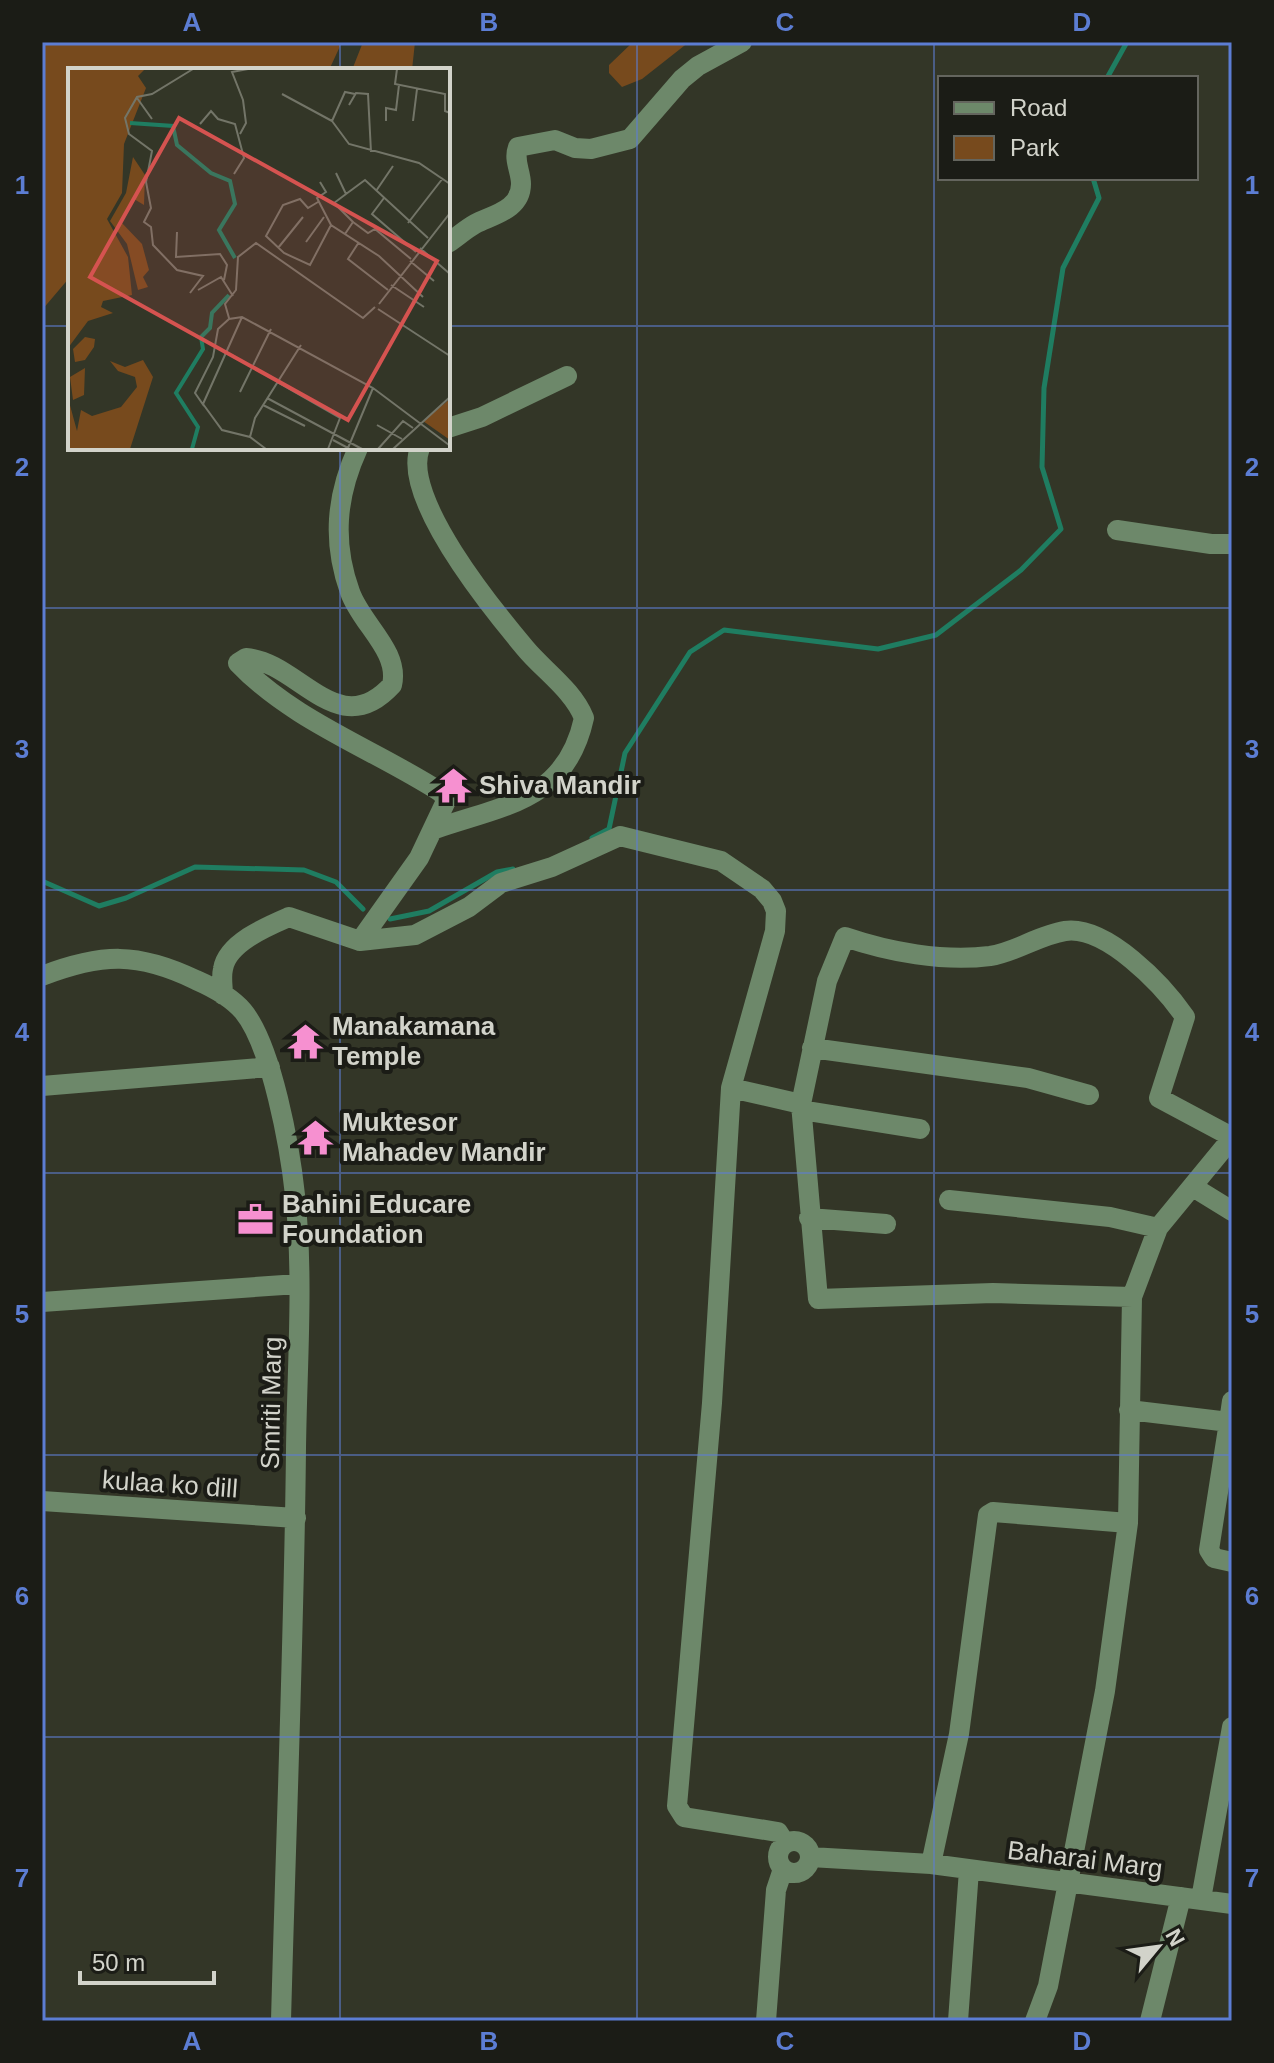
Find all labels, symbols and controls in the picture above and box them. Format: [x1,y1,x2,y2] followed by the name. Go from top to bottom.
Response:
[183,7,202,37] text: A
[480,7,498,37] text: B
[776,7,795,37] text: C
[1073,7,1091,37] text: D
[68,68,450,450] inset map
[938,76,1198,180] legend
[1010,94,1067,121] text: Road
[1010,134,1060,161] text: Park
[15,170,29,200] text: 1
[1245,170,1259,200] text: 1
[15,452,29,482] text: 2
[1245,452,1259,482] text: 2
[15,734,29,764] text: 3
[1245,734,1259,764] text: 3
[434,766,472,804] temple icon: Shiva Mandir
[479,770,641,800] place label: Shiva Mandir
[332,1011,496,1071] place label: Manakamana Temple
[15,1017,30,1047] text: 4
[1245,1017,1260,1047] text: 4
[287,1022,325,1060] temple icon: Manakamana Temple
[342,1107,546,1167] place label: Muktesor Mahadev Mandir
[297,1118,335,1156] temple icon: Muktesor Mahadev Mandir
[282,1189,471,1249] place label: Bahini Educare Foundation
[237,1200,275,1238] office icon: Bahini Educare Foundation
[15,1299,29,1329] text: 5
[1245,1299,1259,1329] text: 5
[255,1336,287,1470] street label: Smriti Marg
[101,1464,239,1504] street label: kulaa ko dill
[15,1581,29,1611] text: 6
[1245,1581,1259,1611] text: 6
[1006,1835,1164,1883] street label: Baharai Marg
[15,1863,29,1893] text: 7
[1245,1863,1259,1893] text: 7
[1118,1907,1198,1987] north arrow
[1160,1925,1190,1951] text: N
[80,1935,214,1985] scale bar
[92,1949,145,1976] text: 50 m
[183,2026,202,2056] text: A
[480,2026,498,2056] text: B
[776,2026,795,2056] text: C
[1073,2026,1091,2056] text: D

